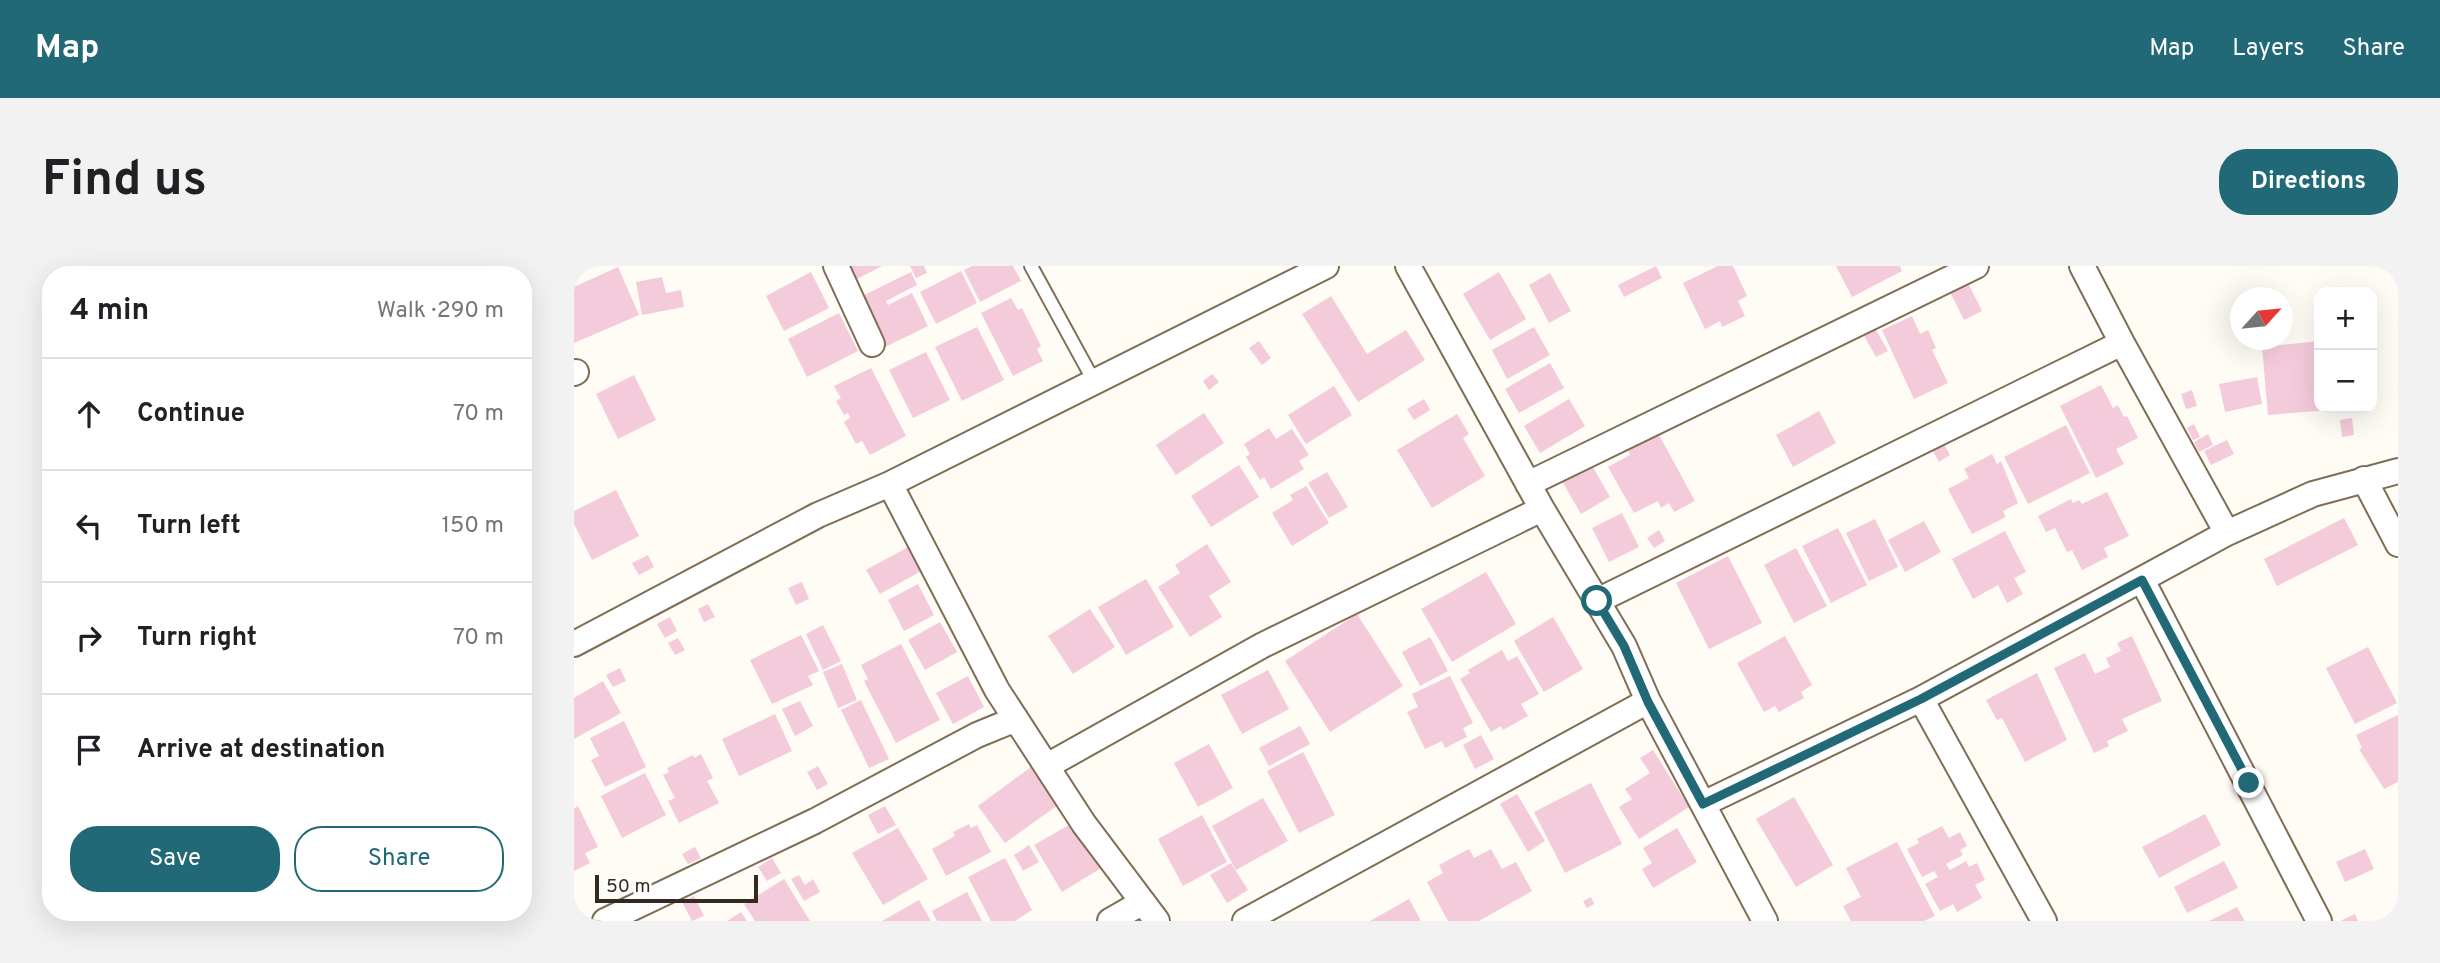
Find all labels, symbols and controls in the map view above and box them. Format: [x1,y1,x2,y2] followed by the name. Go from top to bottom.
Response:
[35,28,99,70] text: Map
[2149,34,2194,64] text: Map
[2232,34,2304,64] text: Layers
[2342,34,2405,64] text: Share
[2219,149,2398,215] button: Directions
[42,151,207,213] text: Find us
[2230,287,2293,350] north arrow
[2314,287,2377,413] map controls
[2314,287,2377,350] button: +
[70,293,149,330] text: 4 min
[377,297,504,326] text: Walk · 290 m
[2314,350,2377,413] button: −
[70,395,108,433] icon: ahead
[137,398,245,431] text: Continue
[453,400,504,429] text: 70 m
[70,507,108,545] icon: left
[137,510,241,543] text: Turn left
[442,512,504,541] text: 150 m
[1581,585,1612,616] route start
[70,619,108,657] icon: right
[137,622,257,655] text: Turn right
[453,624,504,653] text: 70 m
[70,731,108,769] icon: arrive
[137,734,385,767] text: Arrive at destination
[2233,767,2264,798] route end
[70,826,280,892] button: Save
[294,826,504,892] button: Share
[595,872,758,904] scale bar
[606,875,651,899] text: 50 m

